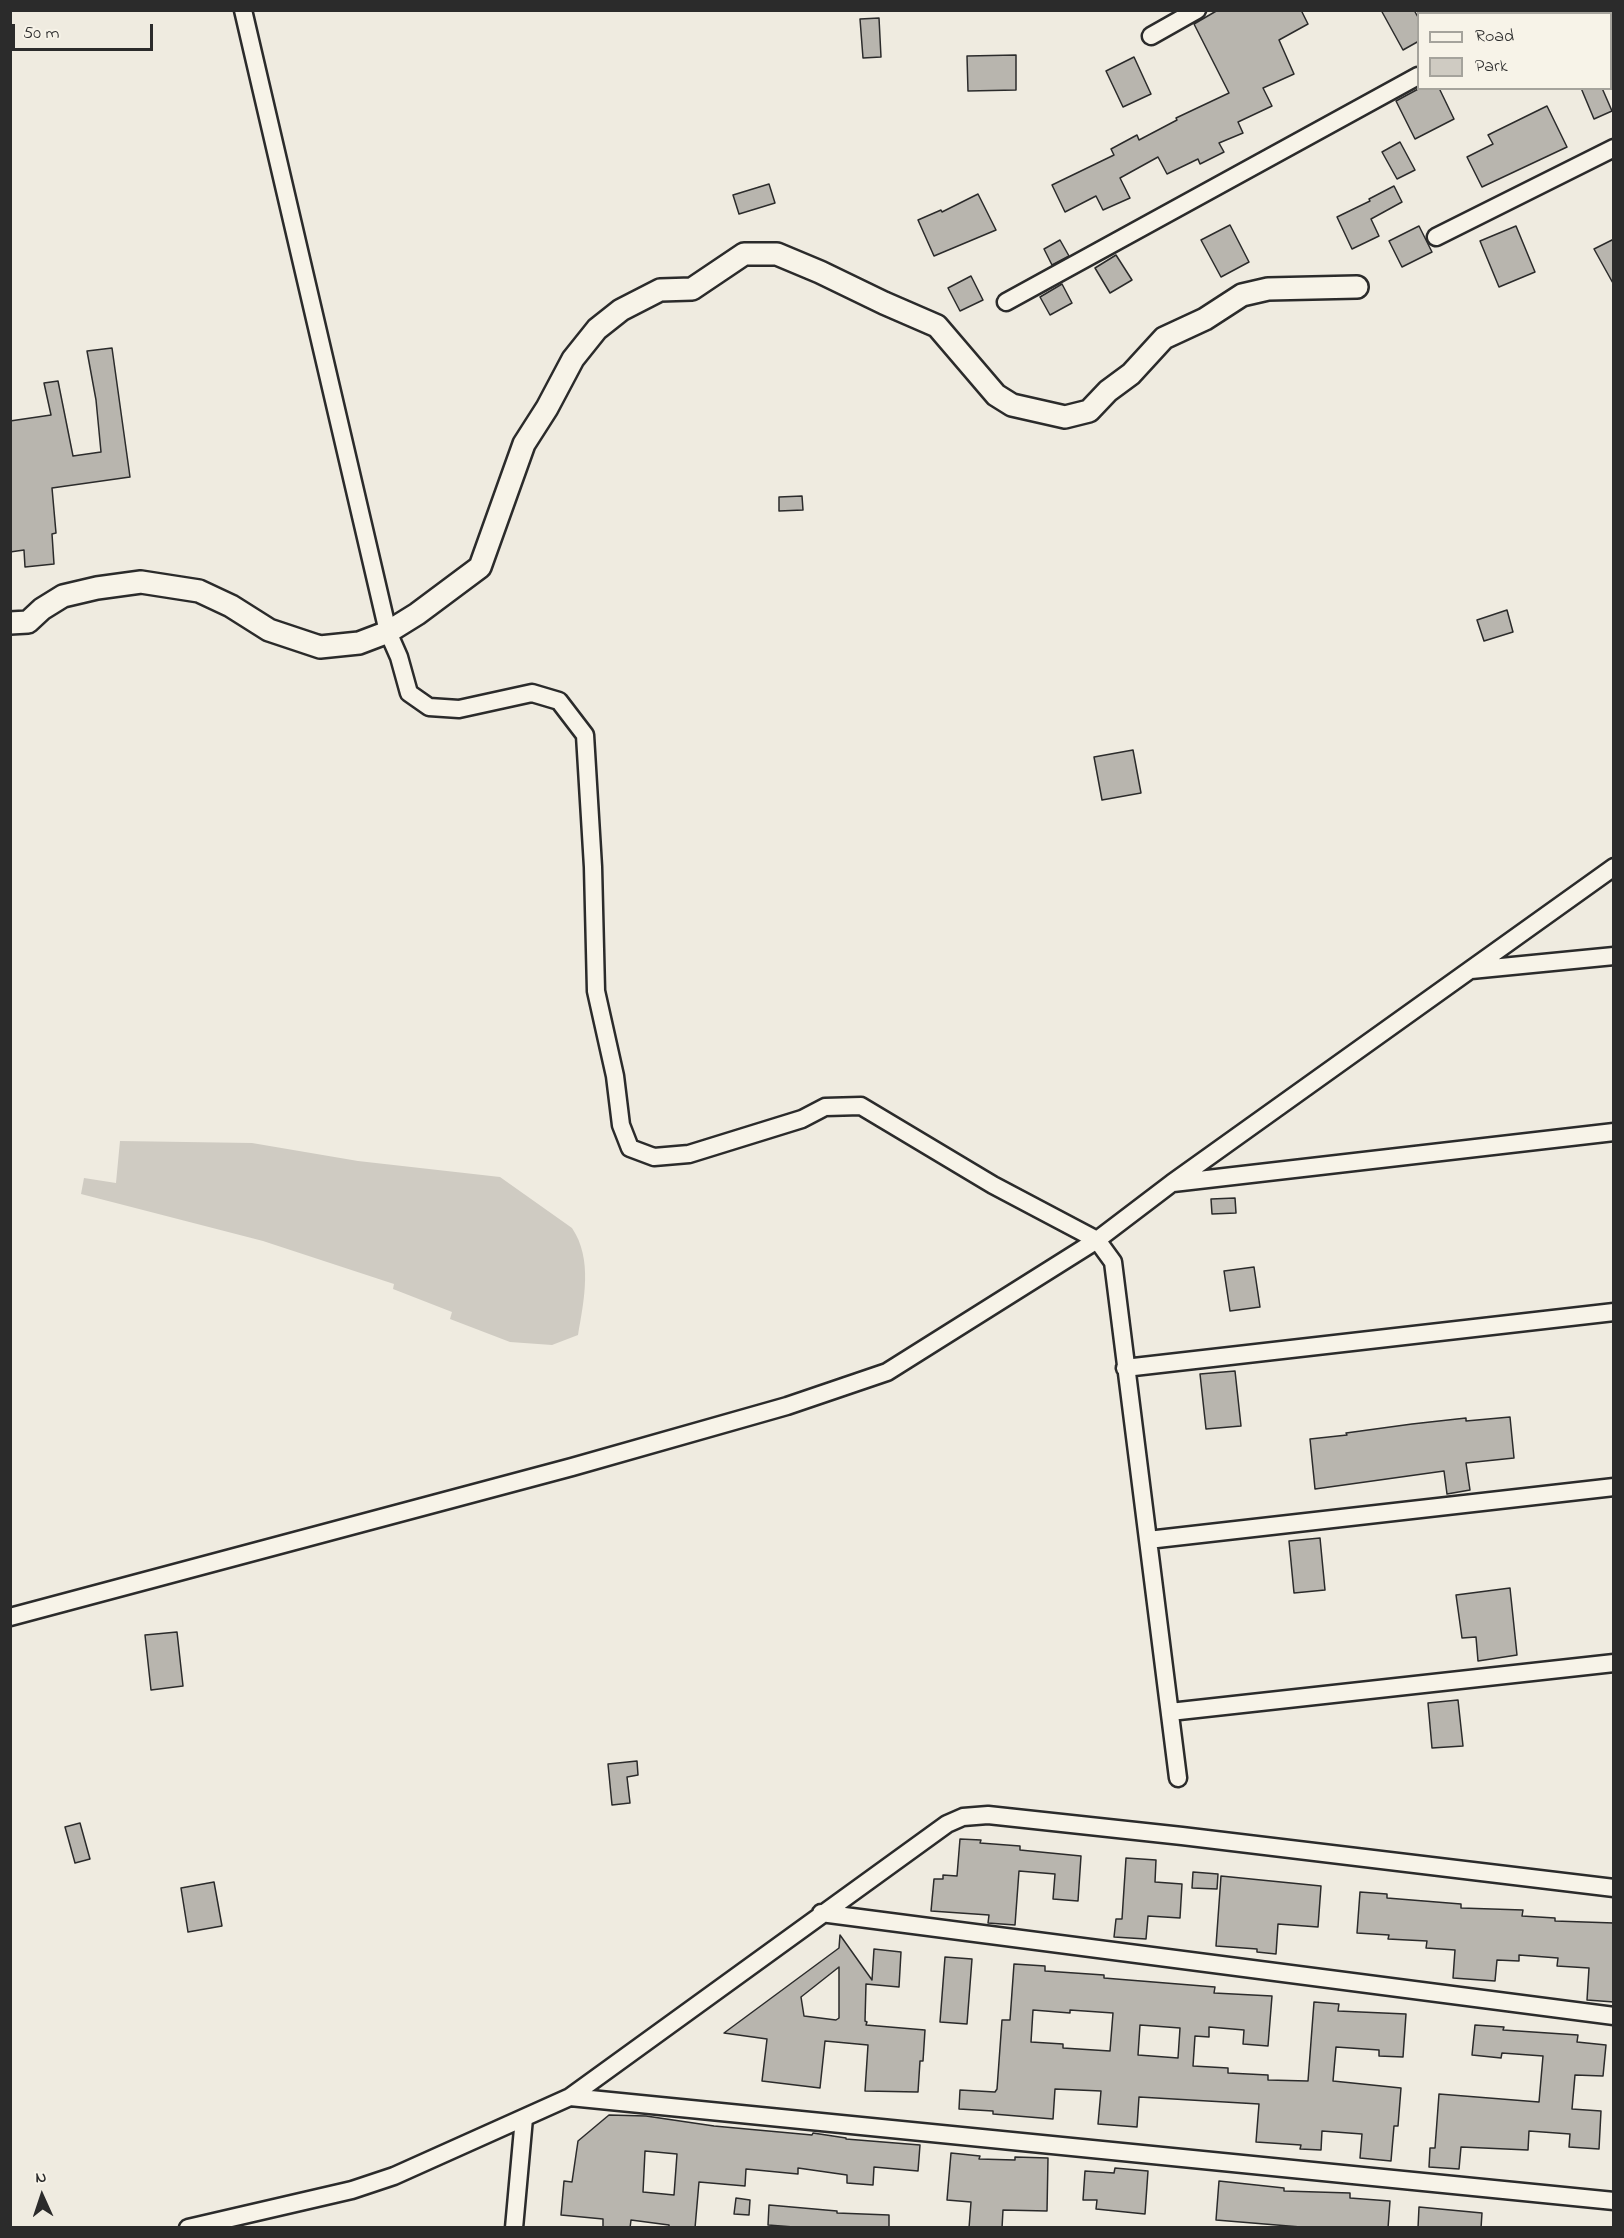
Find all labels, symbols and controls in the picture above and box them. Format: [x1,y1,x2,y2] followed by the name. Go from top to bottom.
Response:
[15,12,156,50] scale bar
[1417,12,1612,90] legend
[23,21,60,47] text: 50 m
[1475,24,1514,50] text: Road
[1475,54,1508,80] text: Park
[12,2166,72,2226] north arrow
[35,2166,47,2190] text: N

